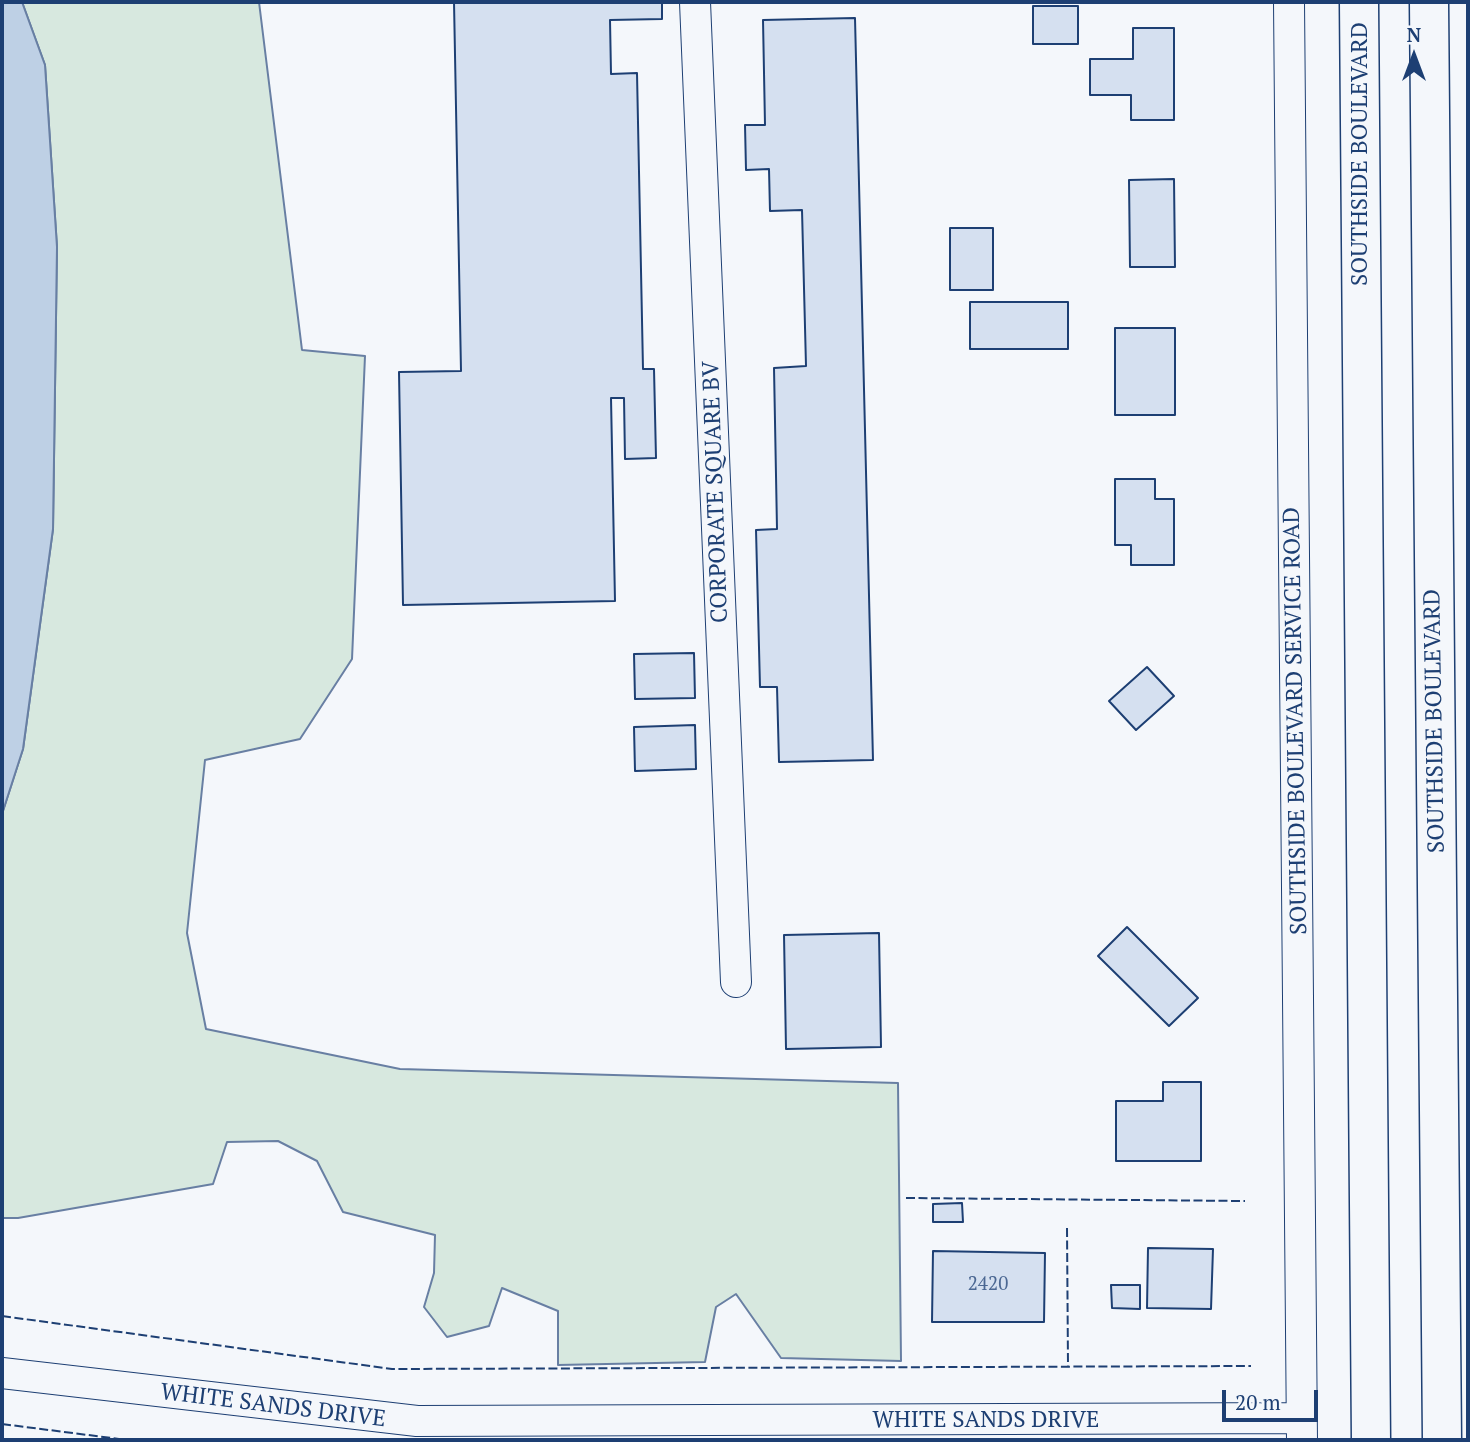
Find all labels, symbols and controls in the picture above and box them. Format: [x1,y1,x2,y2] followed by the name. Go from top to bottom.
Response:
[1379,21,1449,91] north arrow
[1346,22,1374,286] street label: SOUTHSIDE BOULEVARD
[1407,22,1421,47] text: N
[698,361,734,623] street label: CORPORATE SQUARE BV
[1278,507,1314,935] street label: SOUTHSIDE BOULEVARD SERVICE ROAD
[1419,589,1451,853] street label: SOUTHSIDE BOULEVARD
[968,1274,1008,1296] house number: 2420
[1225,1376,1321,1420] scale bar
[159,1378,387,1434] street label: WHITE SANDS DRIVE
[1235,1388,1281,1416] text: 20 m
[873,1406,1099,1434] street label: WHITE SANDS DRIVE

